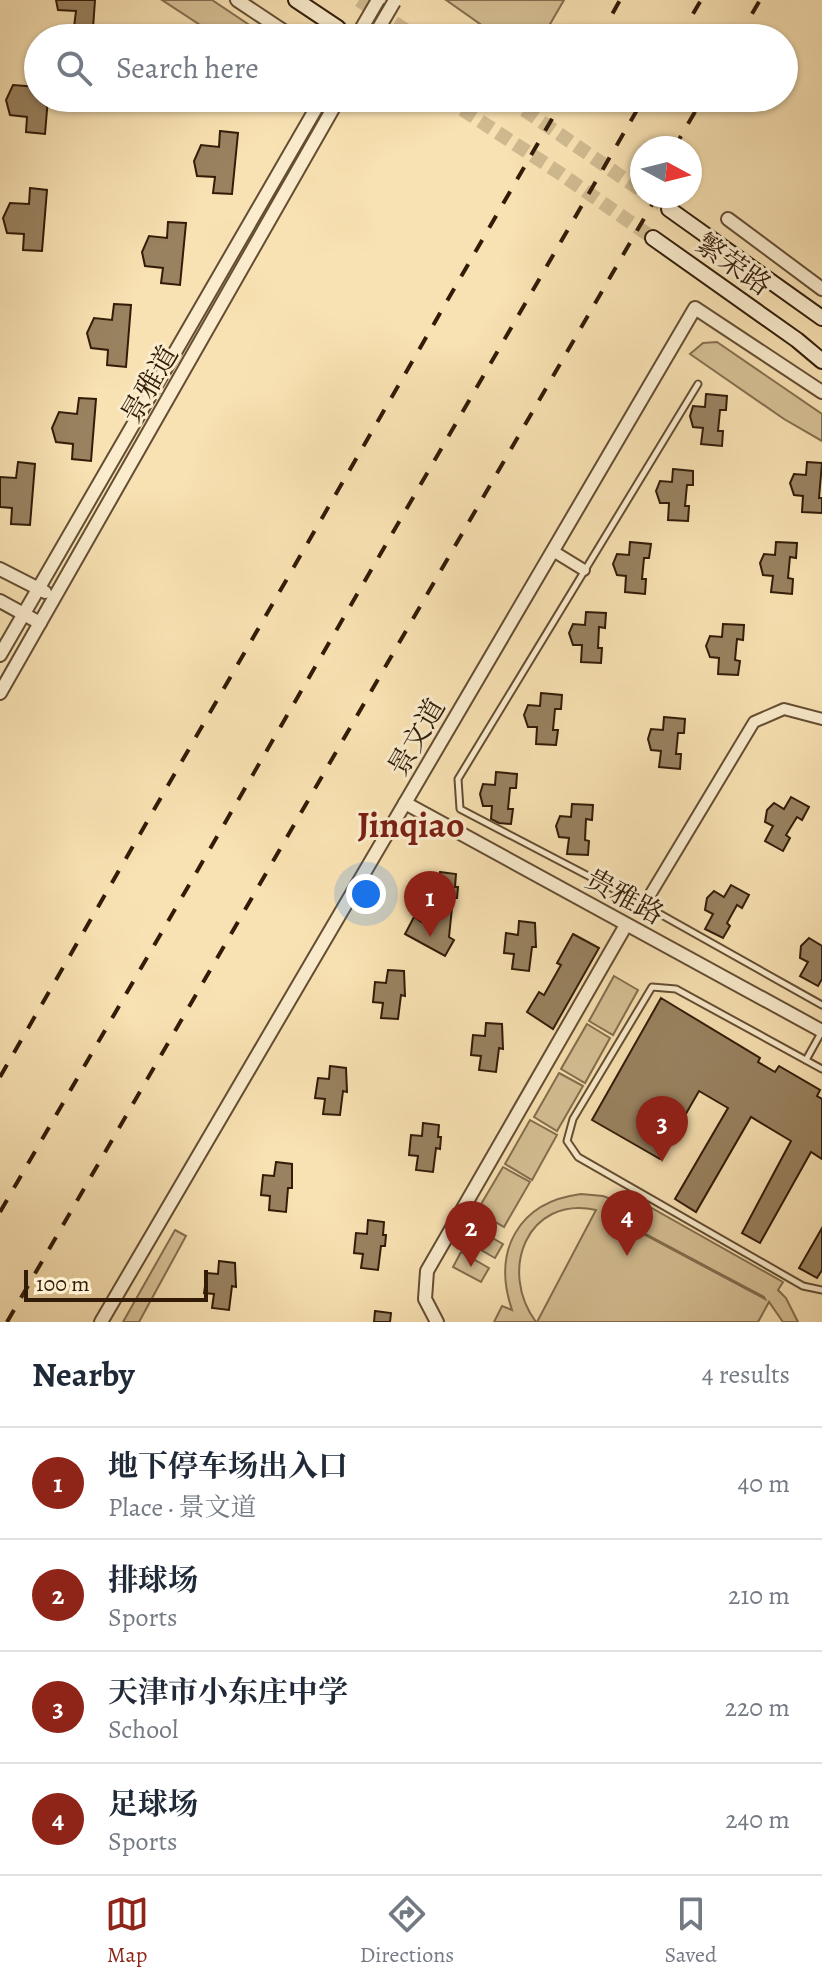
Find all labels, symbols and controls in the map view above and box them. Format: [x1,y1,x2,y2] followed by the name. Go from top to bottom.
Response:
[24,24,798,112] search box
[52,46,96,90] icon: search
[116,48,259,88] text: Search here
[630,136,702,208] north arrow
[688,225,779,304] street label: 繁荣路
[112,339,187,430] street label: 景雅道
[379,692,454,783] street label: 景文道
[357,800,465,849] district label: Jinqiao
[579,860,670,934] street label: 贵雅路
[404,871,456,937] pin: 1
[346,874,386,914] your location
[636,1096,688,1162] pin: 3
[601,1190,653,1256] pin: 4
[445,1201,497,1267] pin: 2
[24,1266,208,1302] scale bar
[36,1269,90,1299] text: 100 m
[32,1351,135,1398] text: Nearby
[702,1357,790,1392] text: 4 results
[108,1446,348,1486] text: 地下停车场出入口
[53,1466,63,1501] text: 1
[738,1466,790,1501] text: 40 m
[108,1490,257,1525] text: Place · 景文道
[108,1560,198,1600] text: 排球场
[52,1578,64,1613] text: 2
[728,1578,790,1613] text: 210 m
[108,1600,177,1635] text: Sports
[108,1672,348,1712] text: 天津市小东庄中学
[52,1690,64,1725] text: 3
[725,1690,790,1725] text: 220 m
[108,1712,178,1747] text: School
[108,1784,198,1824] text: 足球场
[52,1802,64,1837] text: 4
[725,1802,790,1837] text: 240 m
[108,1824,177,1859] text: Sports
[105,1892,149,1970] tab: Map
[360,1892,454,1970] tab: Directions
[665,1892,717,1970] tab: Saved

